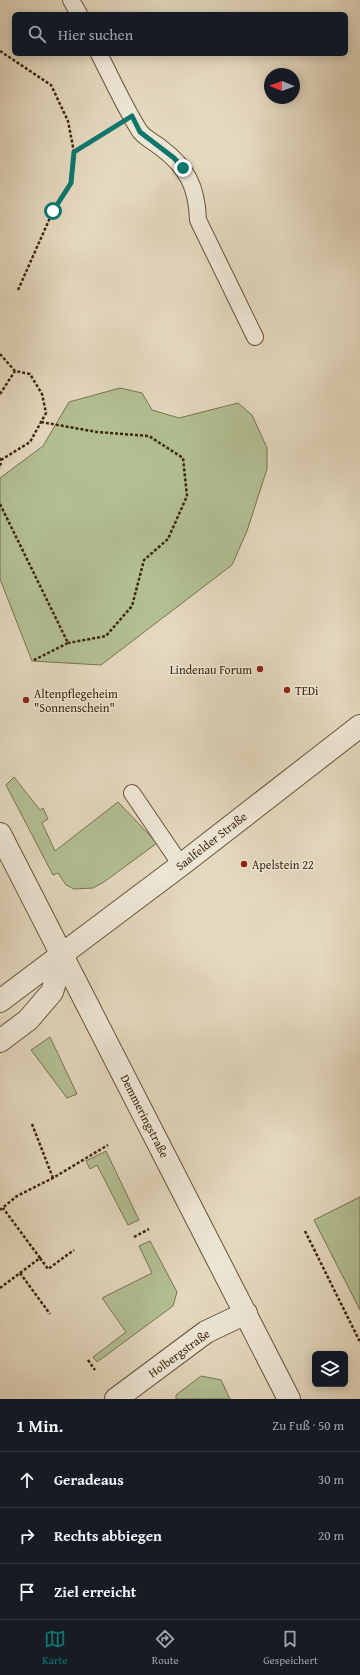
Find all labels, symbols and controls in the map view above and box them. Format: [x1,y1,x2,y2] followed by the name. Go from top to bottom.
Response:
[12,12,348,56] search box
[26,23,48,45] icon: search
[58,24,133,45] text: Hier suchen
[264,68,300,104] north arrow
[174,159,192,177] route end
[44,202,62,220] route start
[170,661,252,678] place label: Lindenau Forum
[255,664,265,674] marker: Lindenau Forum
[295,682,319,699] place label: TEDi
[34,685,118,716] place label: Altenpflegeheim "Sonnenschein"
[282,685,292,695] marker: TEDi
[21,695,31,705] marker: Altenpflegeheim "Sonnenschein"
[172,808,251,874] street label: Saalfelder Straße
[252,856,314,873] place label: Apelstein 22
[239,859,249,869] marker: Apelstein 22
[117,1071,173,1161] street label: Demmeringstraße
[145,1325,214,1381] street label: Holbergstraße
[312,1351,348,1387] map controls
[312,1351,348,1387] button: layers
[16,1413,63,1438] text: 1 Min.
[272,1416,344,1435] text: Zu Fuß · 50 m
[16,1469,38,1491] icon: ahead
[54,1469,124,1490] text: Geradeaus
[318,1470,344,1489] text: 30 m
[16,1525,38,1547] icon: right
[54,1525,162,1546] text: Rechts abbiegen
[318,1526,344,1545] text: 20 m
[16,1581,38,1603] icon: arrive
[54,1581,136,1602] text: Ziel erreicht
[42,1628,67,1668] tab: Karte
[152,1628,179,1668] tab: Route
[263,1628,318,1668] tab: Gespeichert

